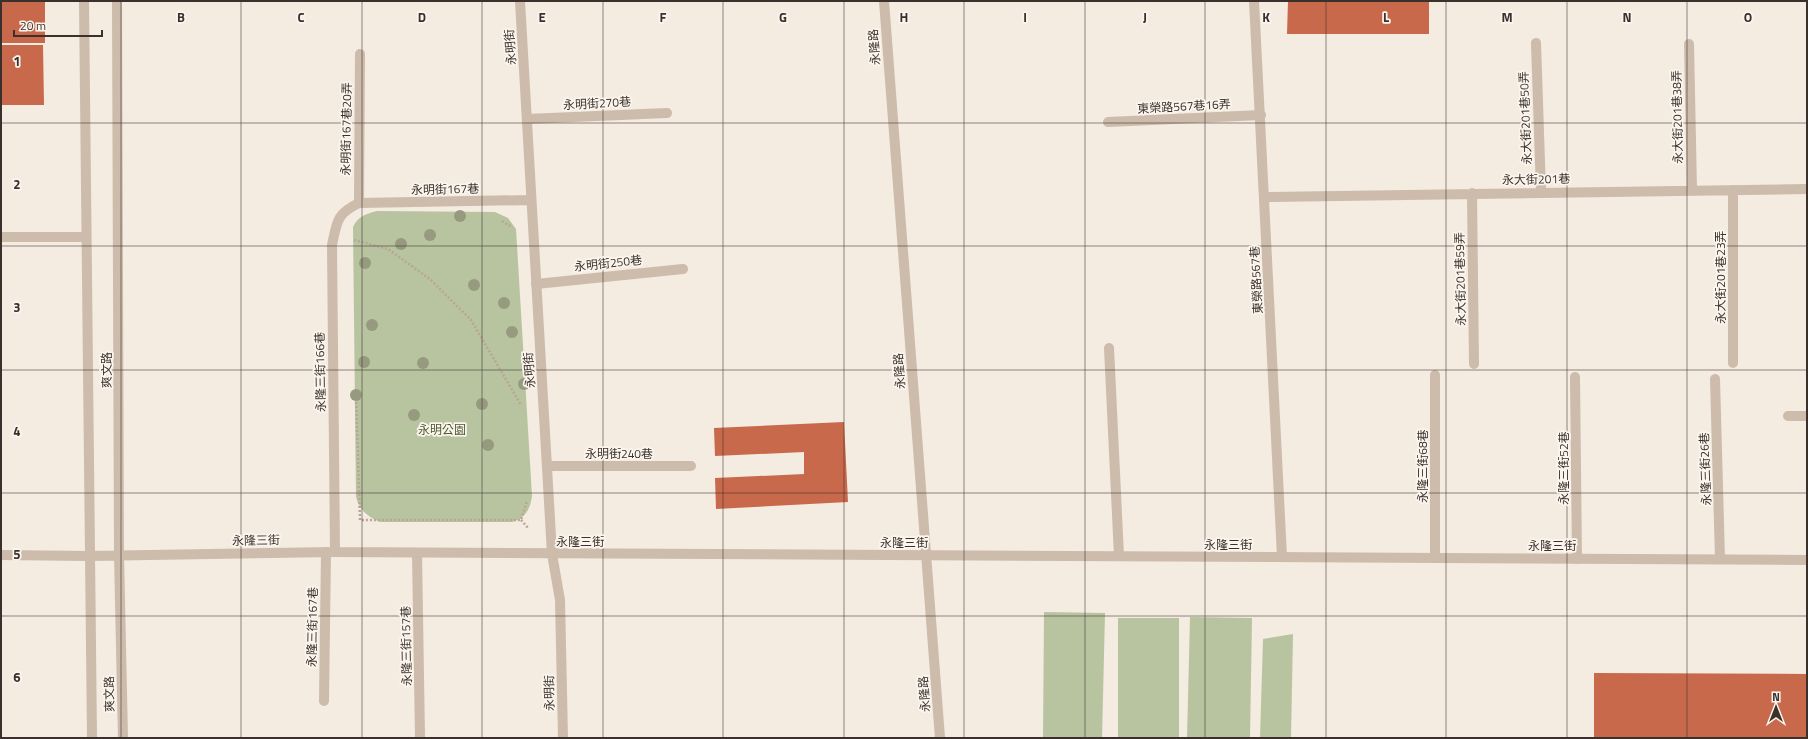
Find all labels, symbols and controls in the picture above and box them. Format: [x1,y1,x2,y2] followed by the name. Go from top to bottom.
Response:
[177,7,185,27] text: B
[297,7,305,27] text: C
[418,7,426,27] text: D
[538,7,546,27] text: E
[660,7,667,27] text: F
[779,7,787,27] text: G
[900,7,908,27] text: H
[1023,7,1027,27] text: I
[1143,7,1147,27] text: J
[1262,7,1270,27] text: K
[1383,7,1389,27] text: L
[1501,7,1513,27] text: M
[1622,7,1632,27] text: N
[1744,7,1752,27] text: O
[14,12,102,38] scale bar
[20,16,46,35] text: 20 m
[499,28,521,66] street label: 永明街
[863,28,885,66] street label: 永隆路
[13,51,21,71] text: 1
[1667,70,1687,164] street label: 永大街201巷38弄
[1514,71,1536,165] street label: 永大街201巷50弄
[336,82,356,176] street label: 永明街167巷20弄
[562,92,632,114] street label: 永明街270巷
[1137,94,1231,118] street label: 東榮路567巷16弄
[1502,169,1570,189] street label: 永大街201巷
[13,174,21,194] text: 2
[411,179,479,199] street label: 永明街167巷
[1711,230,1730,324] street label: 永大街201巷23弄
[1450,232,1470,326] street label: 永大街201巷59弄
[1245,245,1267,315] street label: 東榮路567巷
[573,250,643,276] street label: 永明街250巷
[13,297,21,317] text: 3
[310,332,330,412] street label: 永隆三街166巷
[518,351,540,389] street label: 永明街
[97,352,116,388] street label: 爽文路
[888,352,910,390] street label: 永隆路
[418,420,466,439] park label: 永明公園
[13,421,21,441] text: 4
[1413,429,1432,503] street label: 永隆三街68巷
[1554,431,1573,505] street label: 永隆三街52巷
[1694,432,1716,506] street label: 永隆三街26巷
[585,444,653,463] street label: 永明街240巷
[232,530,280,550] street label: 永隆三街
[556,532,604,551] street label: 永隆三街
[880,533,928,552] street label: 永隆三街
[1204,535,1252,554] street label: 永隆三街
[1528,536,1576,555] street label: 永隆三街
[13,544,21,564] text: 5
[302,587,322,667] street label: 永隆三街167巷
[396,606,416,686] street label: 永隆三街157巷
[13,667,21,687] text: 6
[539,675,559,711] street label: 永明街
[913,675,935,713] street label: 永隆路
[99,676,119,712] street label: 爽文路
[1756,687,1796,727] north arrow
[1772,689,1780,705] text: N

